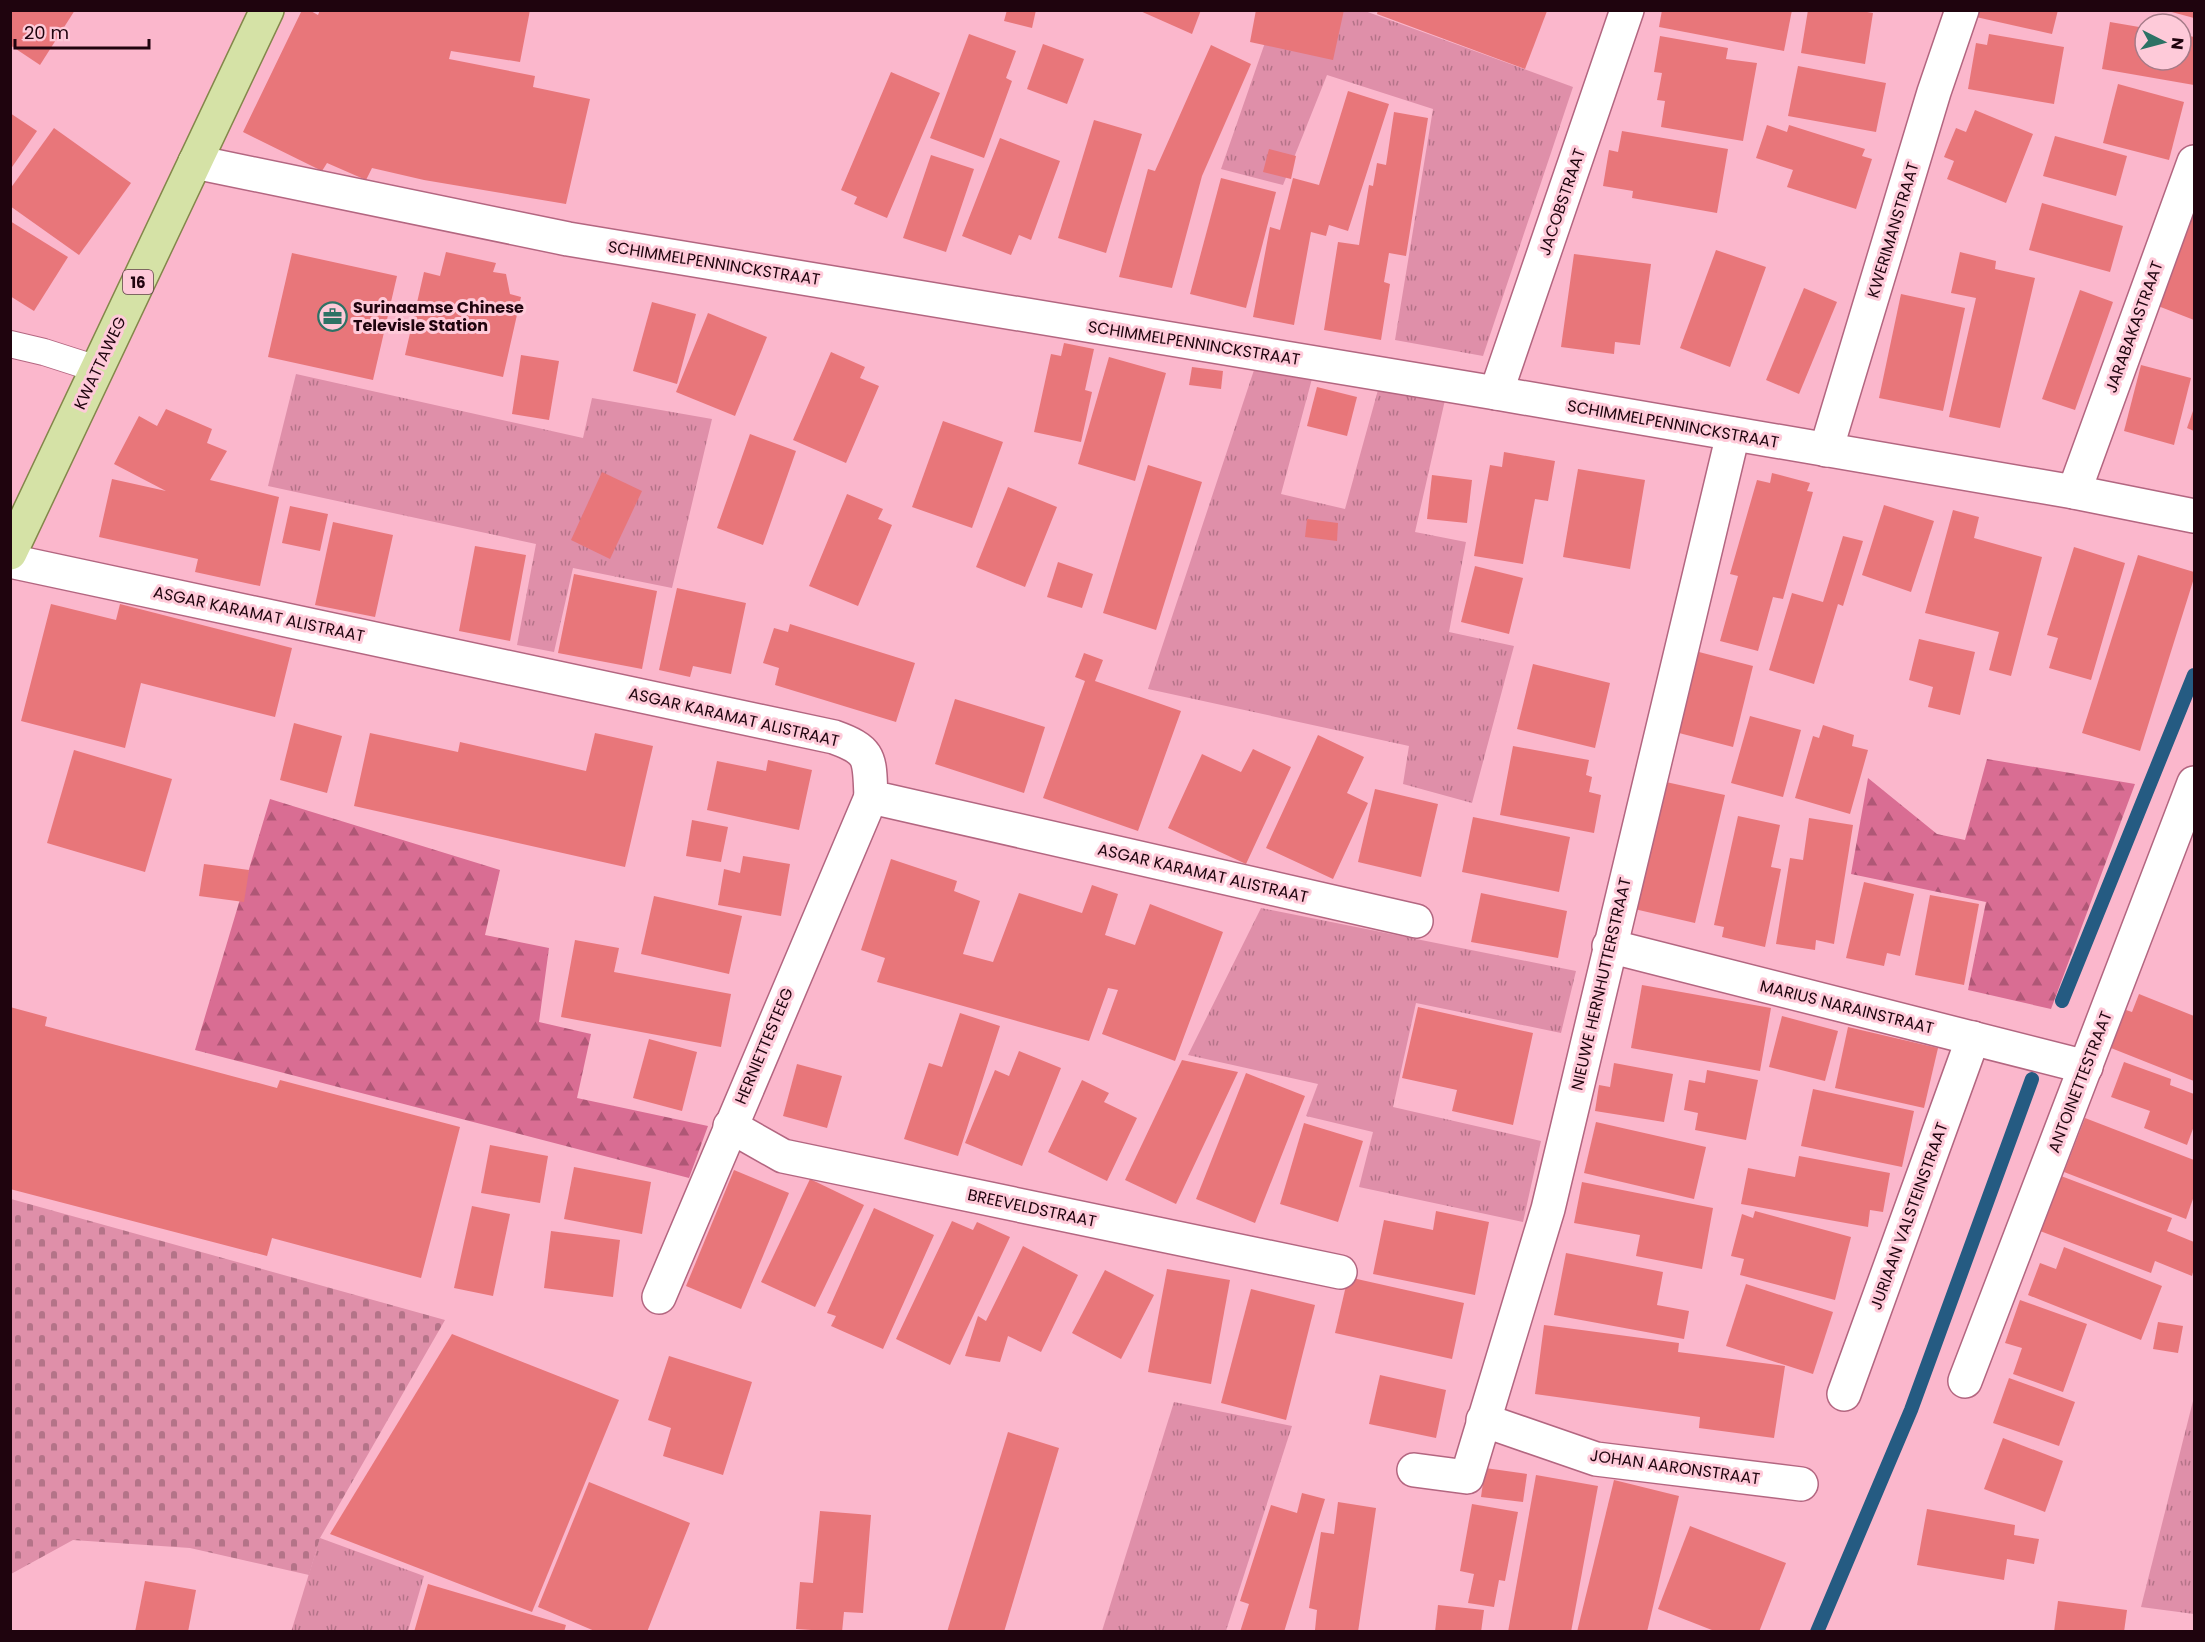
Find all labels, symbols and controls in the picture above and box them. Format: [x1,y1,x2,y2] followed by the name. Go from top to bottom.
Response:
[15,12,148,50] scale bar
[2133,12,2193,72] north arrow
[24,20,69,45] text: 20 m
[2165,36,2189,51] text: N
[1533,145,1591,259] street label: JACOBSTRAAT
[1861,159,1925,301] street label: KWERIMANSTRAAT
[606,235,822,291] street label: SCHIMMELPENNINCKSTRAAT
[2099,258,2169,396] street label: JARABAKASTRAAT
[123,270,153,294] road number: 16
[353,296,524,337] place label: Surinaamse Chinese Televisle Station
[316,300,348,332] office icon: Surinaamse Chinese Televisle Station
[68,313,132,413] street label: KWATTAWEG
[1086,315,1302,371] street label: SCHIMMELPENNINCKSTRAAT
[1565,394,1781,454] street label: SCHIMMELPENNINCKSTRAAT
[151,580,367,648] street label: ASGAR KARAMAT ALISTRAAT
[626,682,842,753] street label: ASGAR KARAMAT ALISTRAAT
[1095,838,1311,909] street label: ASGAR KARAMAT ALISTRAAT
[1565,875,1637,1093] street label: NIEUWE HERNHUTTERSTRAAT
[1758,974,1937,1040] street label: MARIUS NARAINSTRAAT
[729,984,799,1108] street label: HERNIETTESTEEG
[2042,1007,2118,1156] street label: ANTOINETTESTRAAT
[1864,1119,1954,1313] street label: JURIAAN VALSTEINSTRAAT
[965,1183,1099,1233] street label: BREEVELDSTRAAT
[1588,1444,1762,1490] street label: JOHAN AARONSTRAAT

